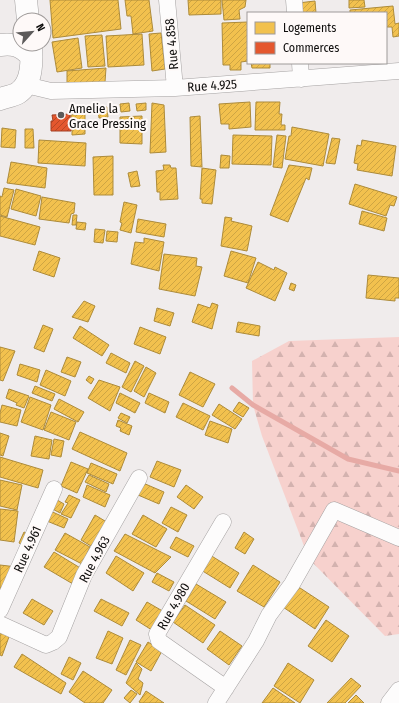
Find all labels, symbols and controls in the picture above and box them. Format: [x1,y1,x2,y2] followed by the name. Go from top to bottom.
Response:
[12,12,52,52] north arrow
[247,12,387,64] legend
[162,18,181,70] street label: Rue 4.858
[283,21,336,35] text: Logements
[33,22,48,34] text: N
[283,41,339,55] text: Commerces
[187,76,237,95] street label: Rue 4.925
[69,101,147,131] place label: Amelie la Grace Pressing
[56,110,66,120] marker: Amelie la Grace Pressing
[11,524,44,575] street label: Rue 4.961
[76,533,113,585] street label: Rue 4.963
[154,580,193,632] street label: Rue 4.980

